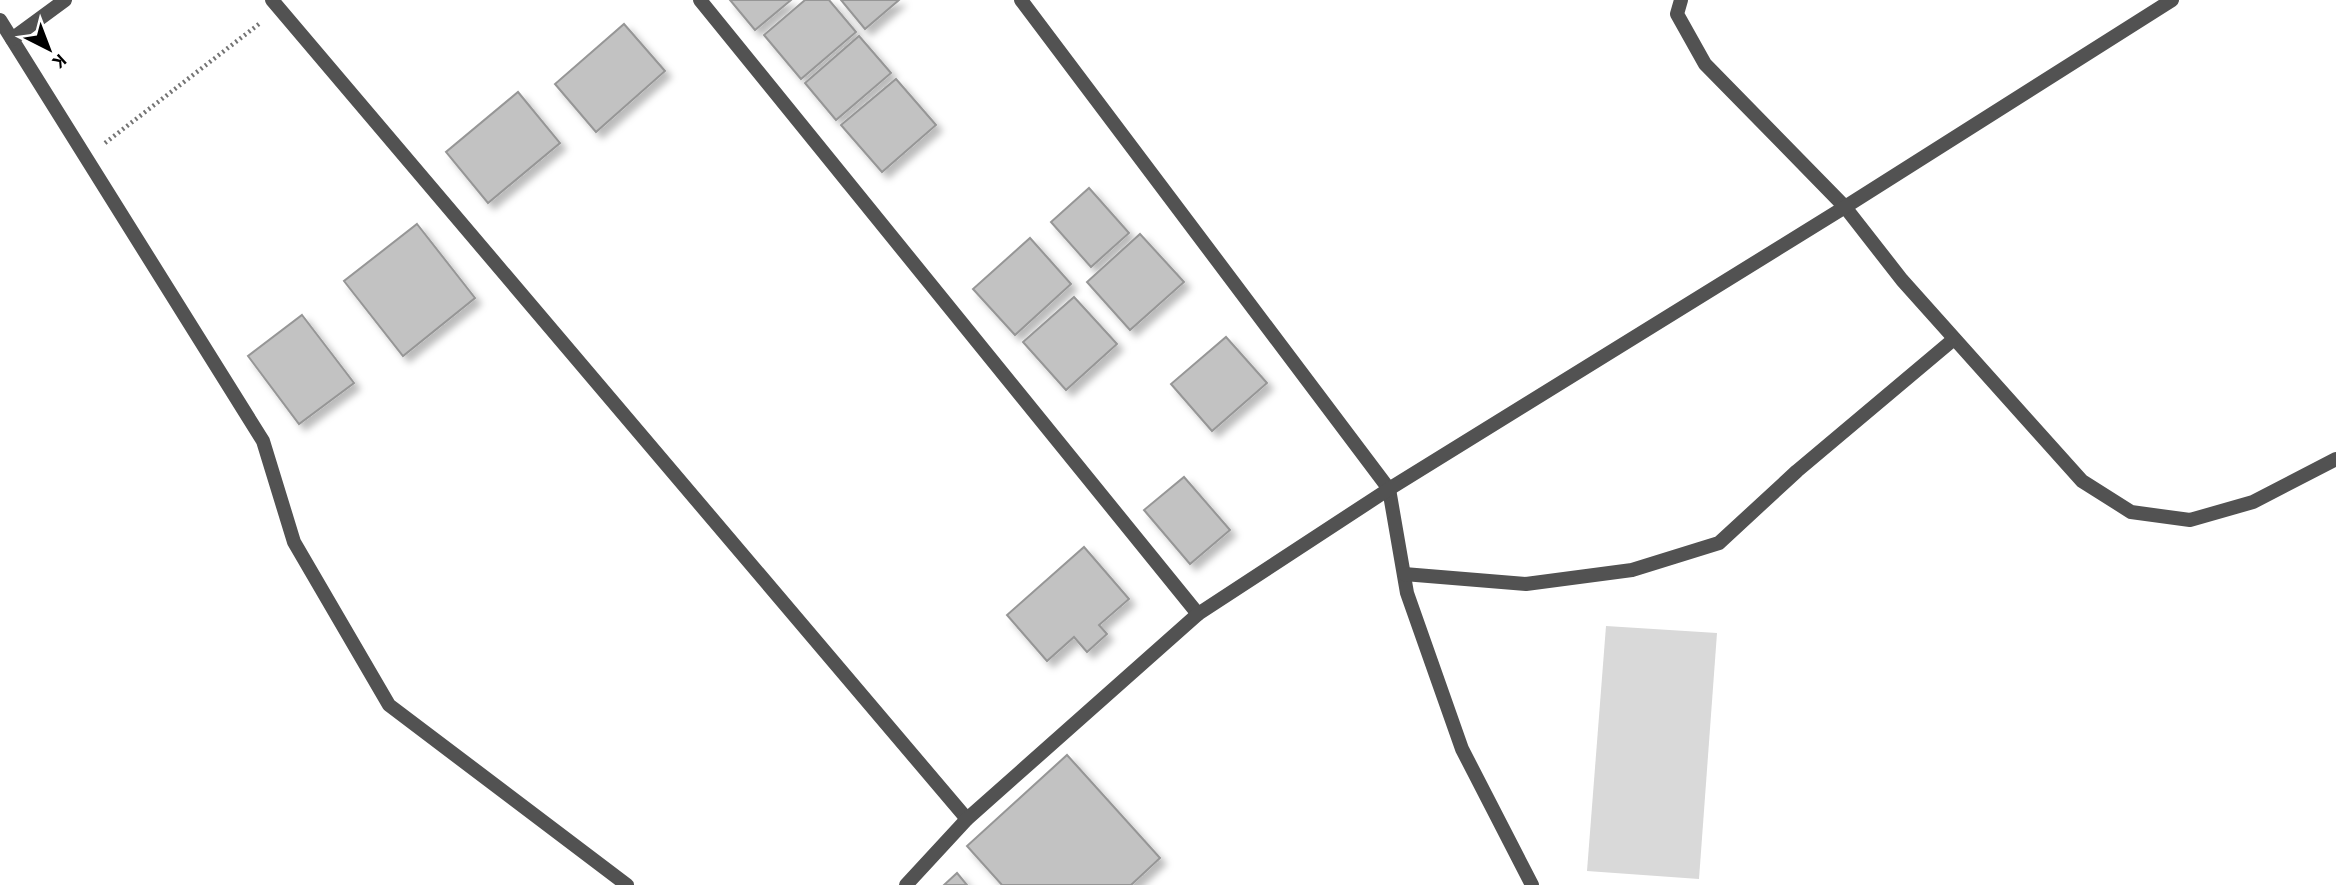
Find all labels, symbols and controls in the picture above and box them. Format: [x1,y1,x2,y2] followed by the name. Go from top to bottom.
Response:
[14,14,84,84] north arrow
[48,50,70,72] text: K

